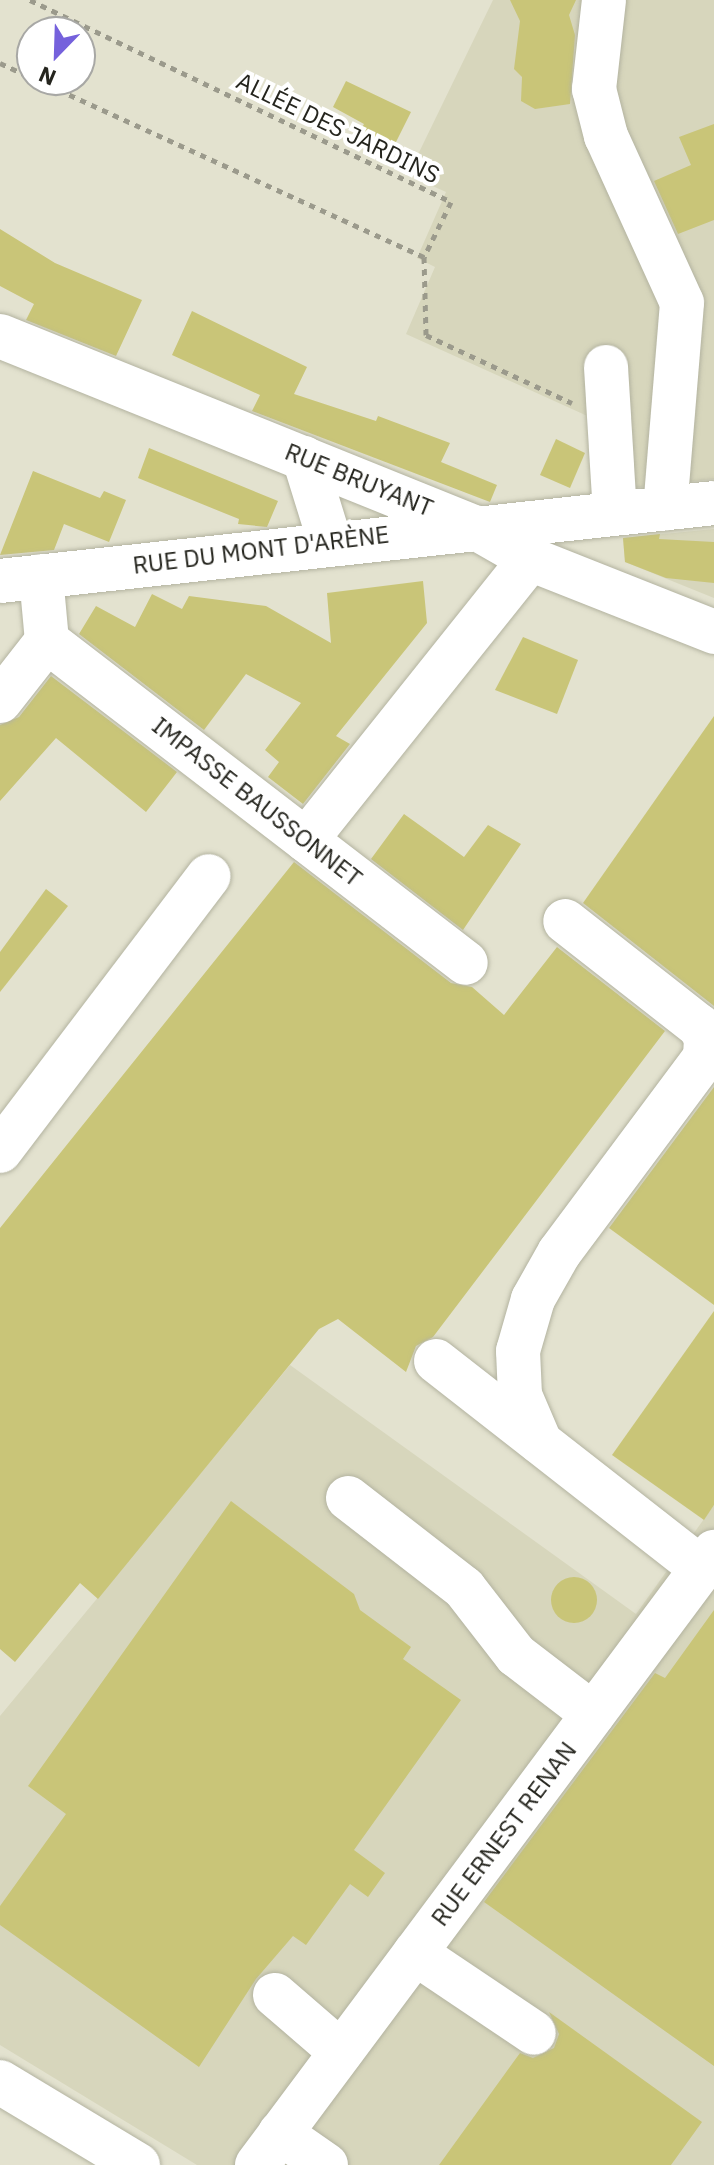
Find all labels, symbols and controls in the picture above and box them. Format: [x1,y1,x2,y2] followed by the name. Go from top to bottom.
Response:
[16,16,96,96] north arrow
[34,60,60,93] text: N
[232,66,444,190] street label: ALLÉE DES JARDINS
[281,437,437,523] street label: RUE BRUYANT
[131,520,391,580] street label: RUE DU MONT D'ARÈNE
[146,711,368,893] street label: IMPASSE BAUSSONNET
[425,1736,583,1932] street label: RUE ERNEST RENAN

